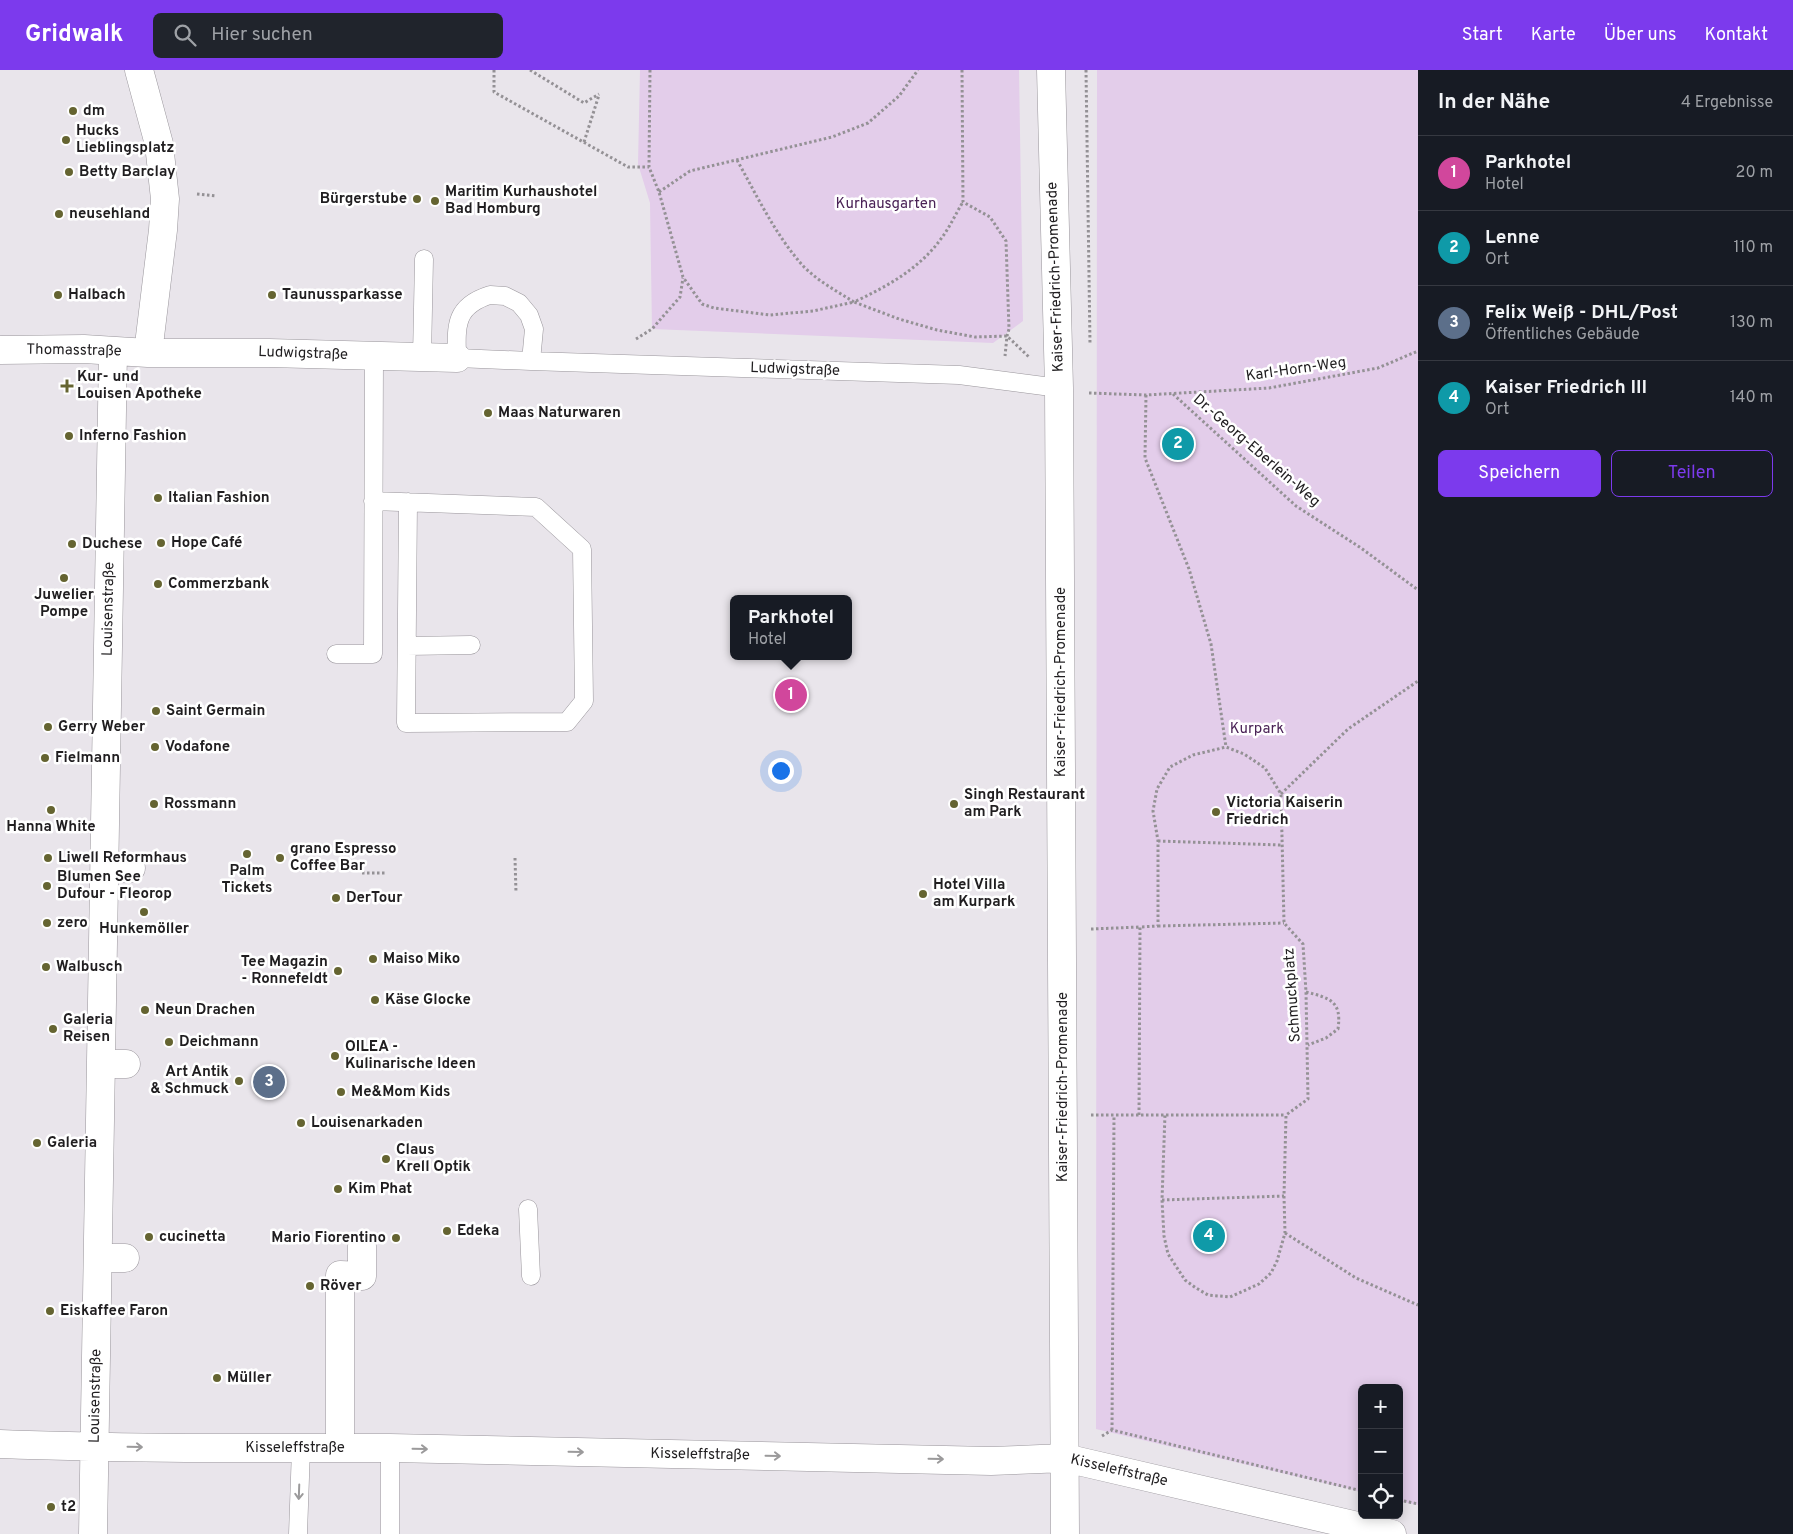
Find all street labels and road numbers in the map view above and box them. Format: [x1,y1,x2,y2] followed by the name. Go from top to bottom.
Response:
[1043,182,1069,372] street label: Kaiser-Friedrich-Promenade
[26,341,122,361] street label: Thomasstraße
[258,343,348,365] street label: Ludwigstraße
[1245,354,1347,386] street label: Karl-Horn-Weg
[750,359,840,381] street label: Ludwigstraße
[1188,391,1324,511] street label: Dr.-Georg-Eberlein-Weg
[99,562,119,656] street label: Louisenstraße
[1052,587,1071,777] street label: Kaiser-Friedrich-Promenade
[1280,947,1306,1043] street label: Schmuckplatz
[1054,992,1073,1182] street label: Kaiser-Friedrich-Promenade
[86,1349,106,1443] street label: Louisenstraße
[245,1439,345,1458] street label: Kisseleffstraße
[650,1445,750,1465] street label: Kisseleffstraße
[1068,1451,1170,1491] street label: Kisseleffstraße

